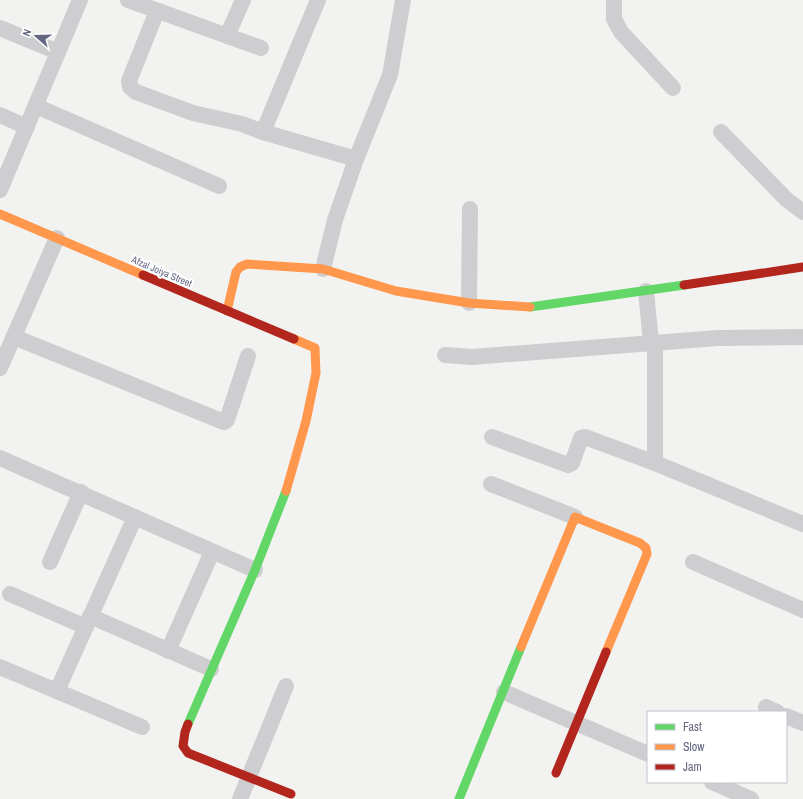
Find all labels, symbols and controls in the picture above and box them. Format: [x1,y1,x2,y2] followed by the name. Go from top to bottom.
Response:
[16,16,56,56] north arrow
[19,27,34,38] text: N
[129,253,195,290] street label: Afzal Joiya Street
[647,711,787,783] legend
[683,719,702,735] text: Fast
[683,739,705,755] text: Slow
[683,759,702,775] text: Jam

